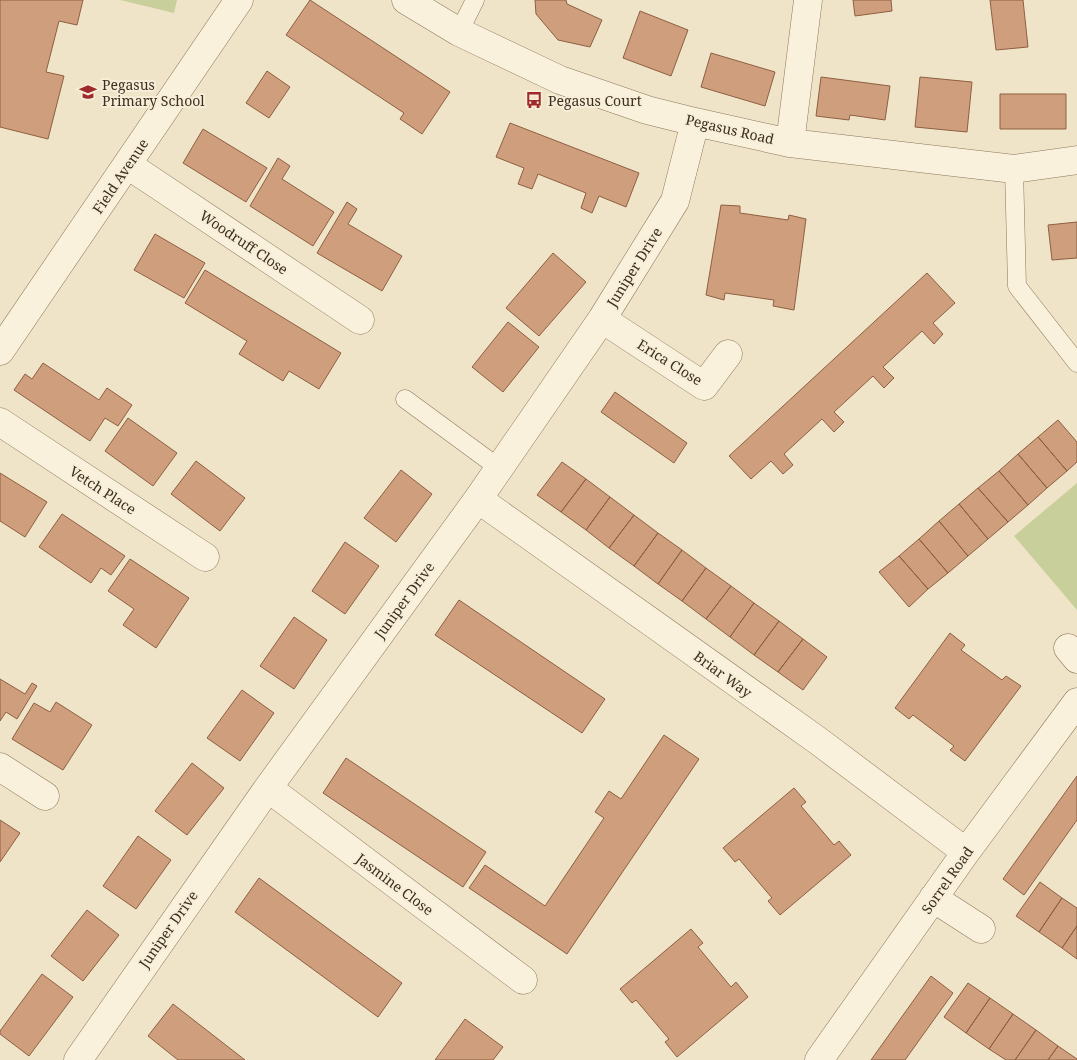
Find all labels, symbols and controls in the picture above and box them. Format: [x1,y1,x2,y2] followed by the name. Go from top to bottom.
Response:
[102,75,205,110] place label: Pegasus Primary School
[78,82,98,102] school or university icon: Pegasus Primary School
[524,90,544,110] bus stop icon: Pegasus Court
[548,91,642,110] place label: Pegasus Court
[684,110,776,148] street label: Pegasus Road
[88,135,152,217] street label: Field Avenue
[196,205,292,279] street label: Woodruff Close
[601,224,666,311] street label: Juniper Drive
[634,335,706,389] street label: Erica Close
[66,461,140,519] street label: Vetch Place
[369,558,438,643] street label: Juniper Drive
[690,646,756,702] street label: Briar Way
[917,842,977,917] street label: Sorrel Road
[352,848,437,919] street label: Jasmine Close
[134,886,202,972] street label: Juniper Drive

